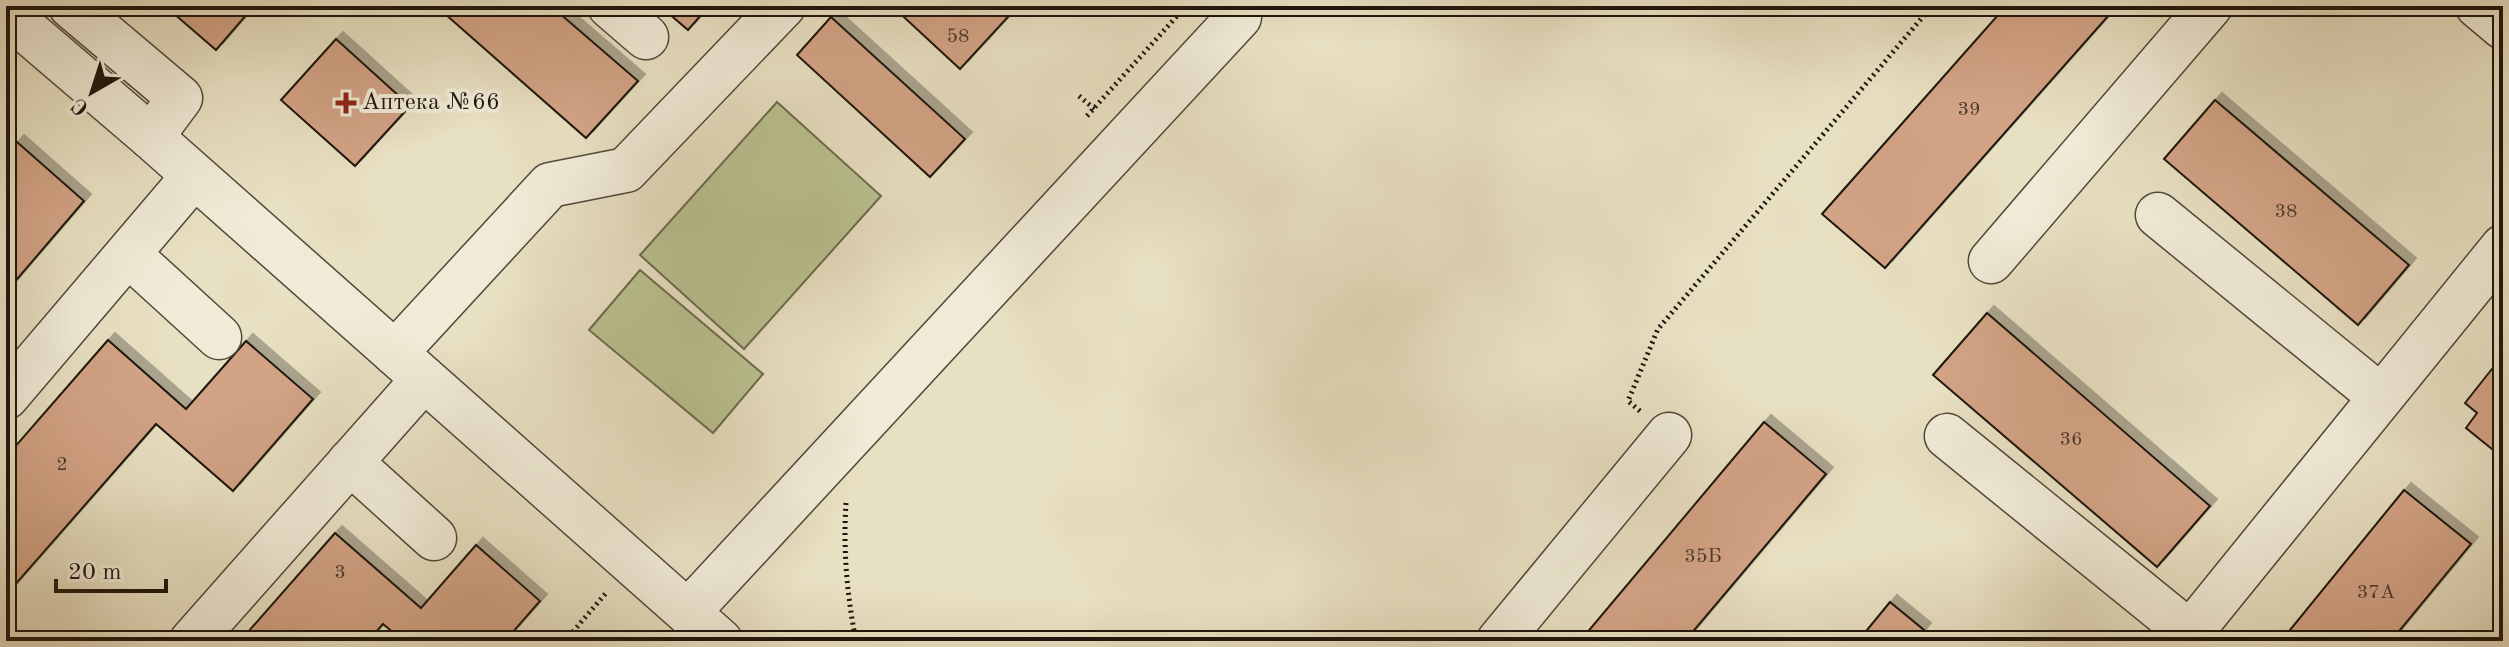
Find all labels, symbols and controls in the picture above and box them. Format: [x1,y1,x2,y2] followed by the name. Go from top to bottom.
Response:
[946,27,970,47] house number: 58
[52,52,132,132] north arrow
[362,91,500,115] place label: Аптека №66
[68,93,93,119] text: С
[337,94,355,112] marker: Аптека №66
[1957,100,1981,120] house number: 39
[2274,202,2298,222] house number: 38
[2059,430,2083,450] house number: 36
[56,455,68,475] house number: 2
[56,543,166,593] scale bar
[1684,547,1722,567] house number: 35Б
[68,561,122,585] text: 20 m
[334,563,346,583] house number: 3
[2357,583,2395,603] house number: 37А

